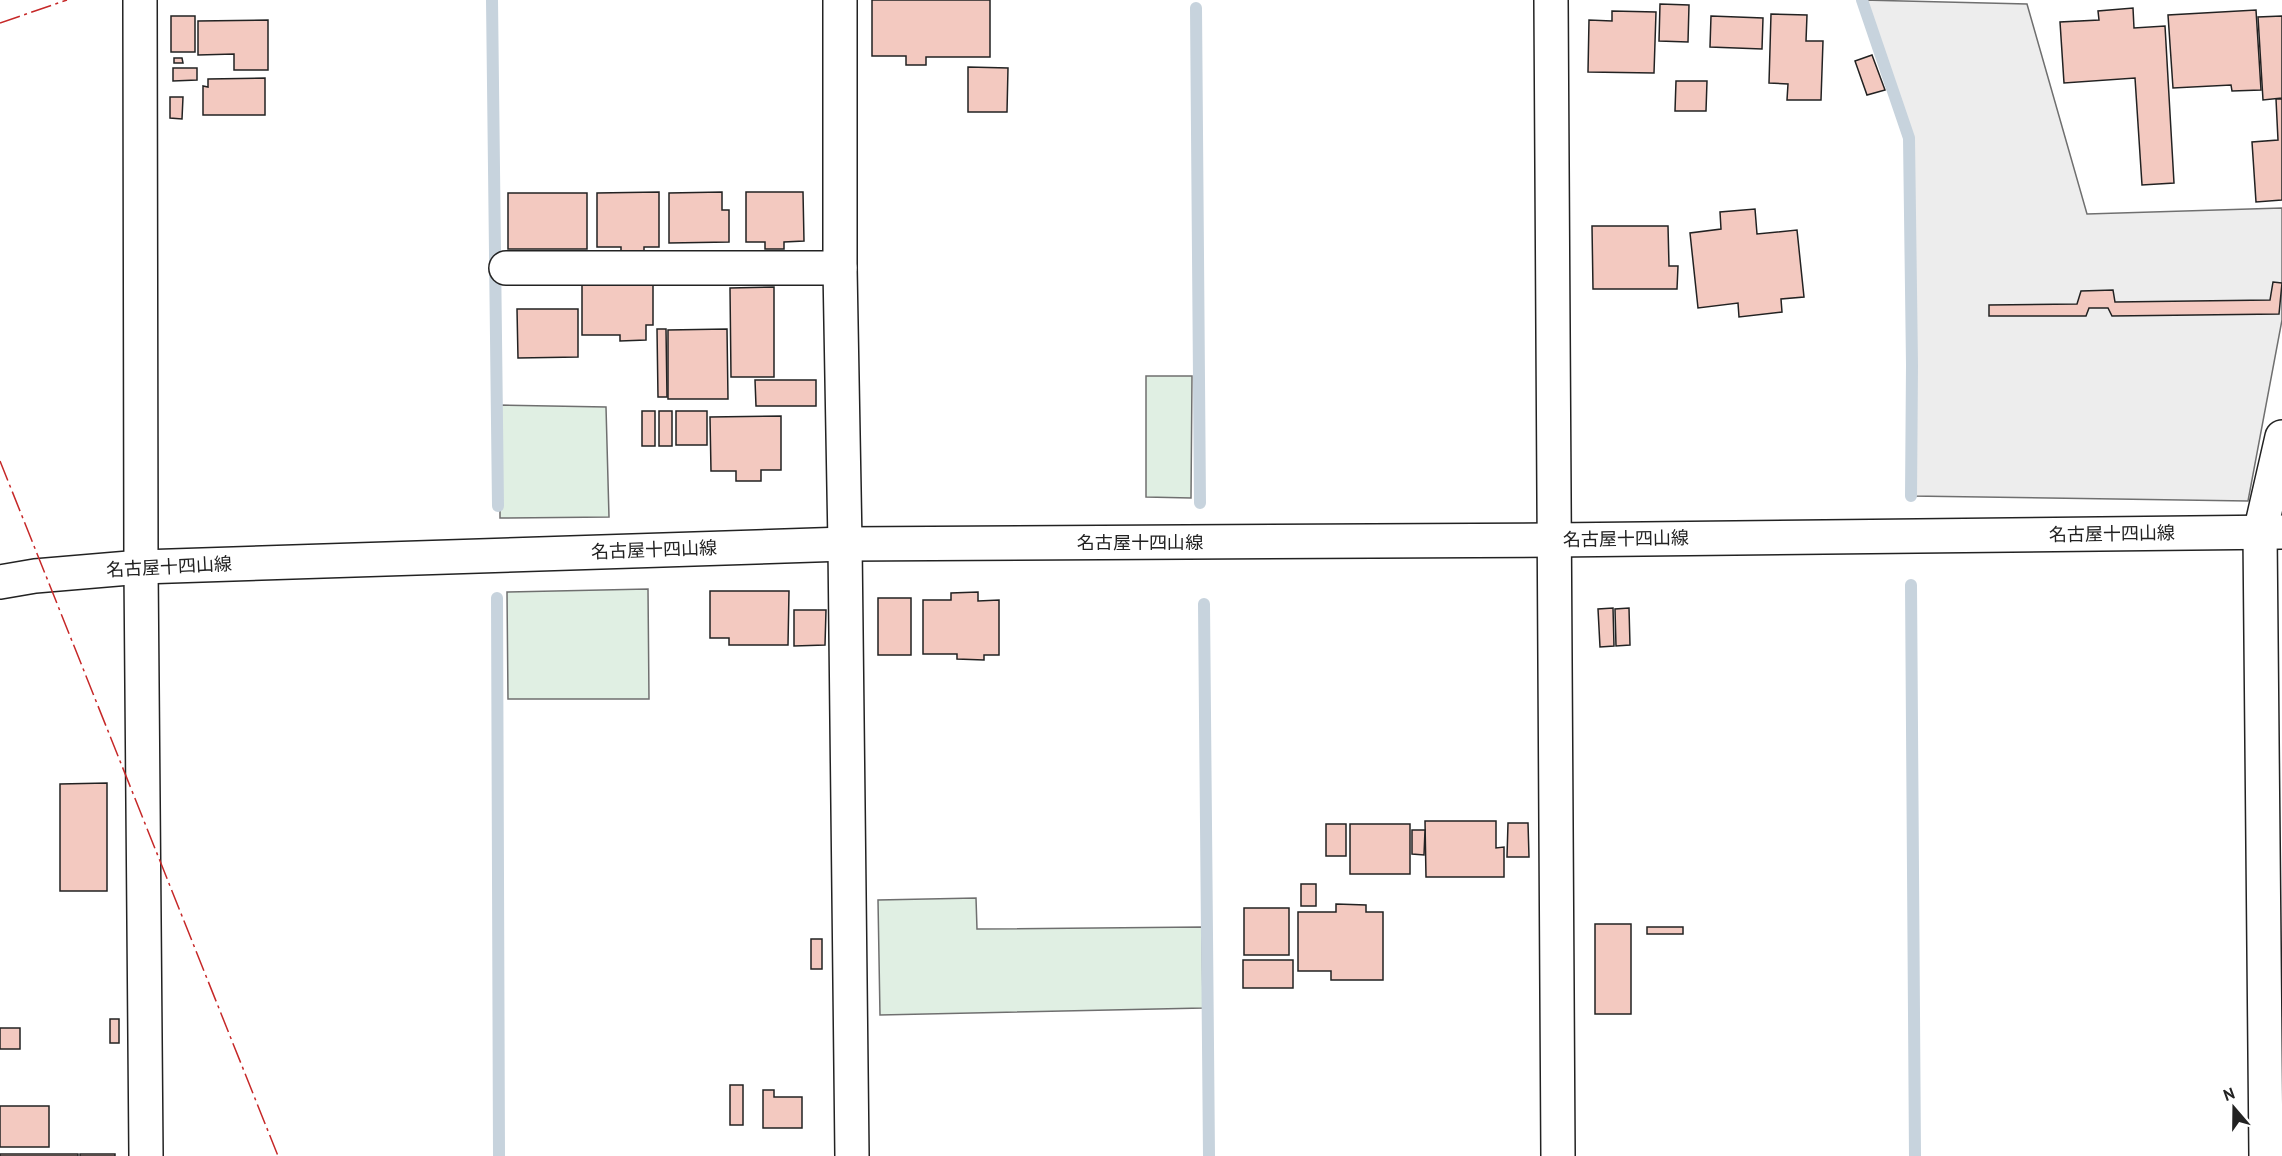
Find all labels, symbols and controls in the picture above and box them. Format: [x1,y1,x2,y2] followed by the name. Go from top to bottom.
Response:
[2049,521,2175,546] street label: 名古屋十四山線
[1563,526,1689,551] street label: 名古屋十四山線
[1077,531,1203,554] street label: 名古屋十四山線
[591,536,717,563] street label: 名古屋十四山線
[105,552,232,581] street label: 名古屋十四山線
[2204,1078,2264,1138] north arrow
[2221,1083,2237,1105] text: N

